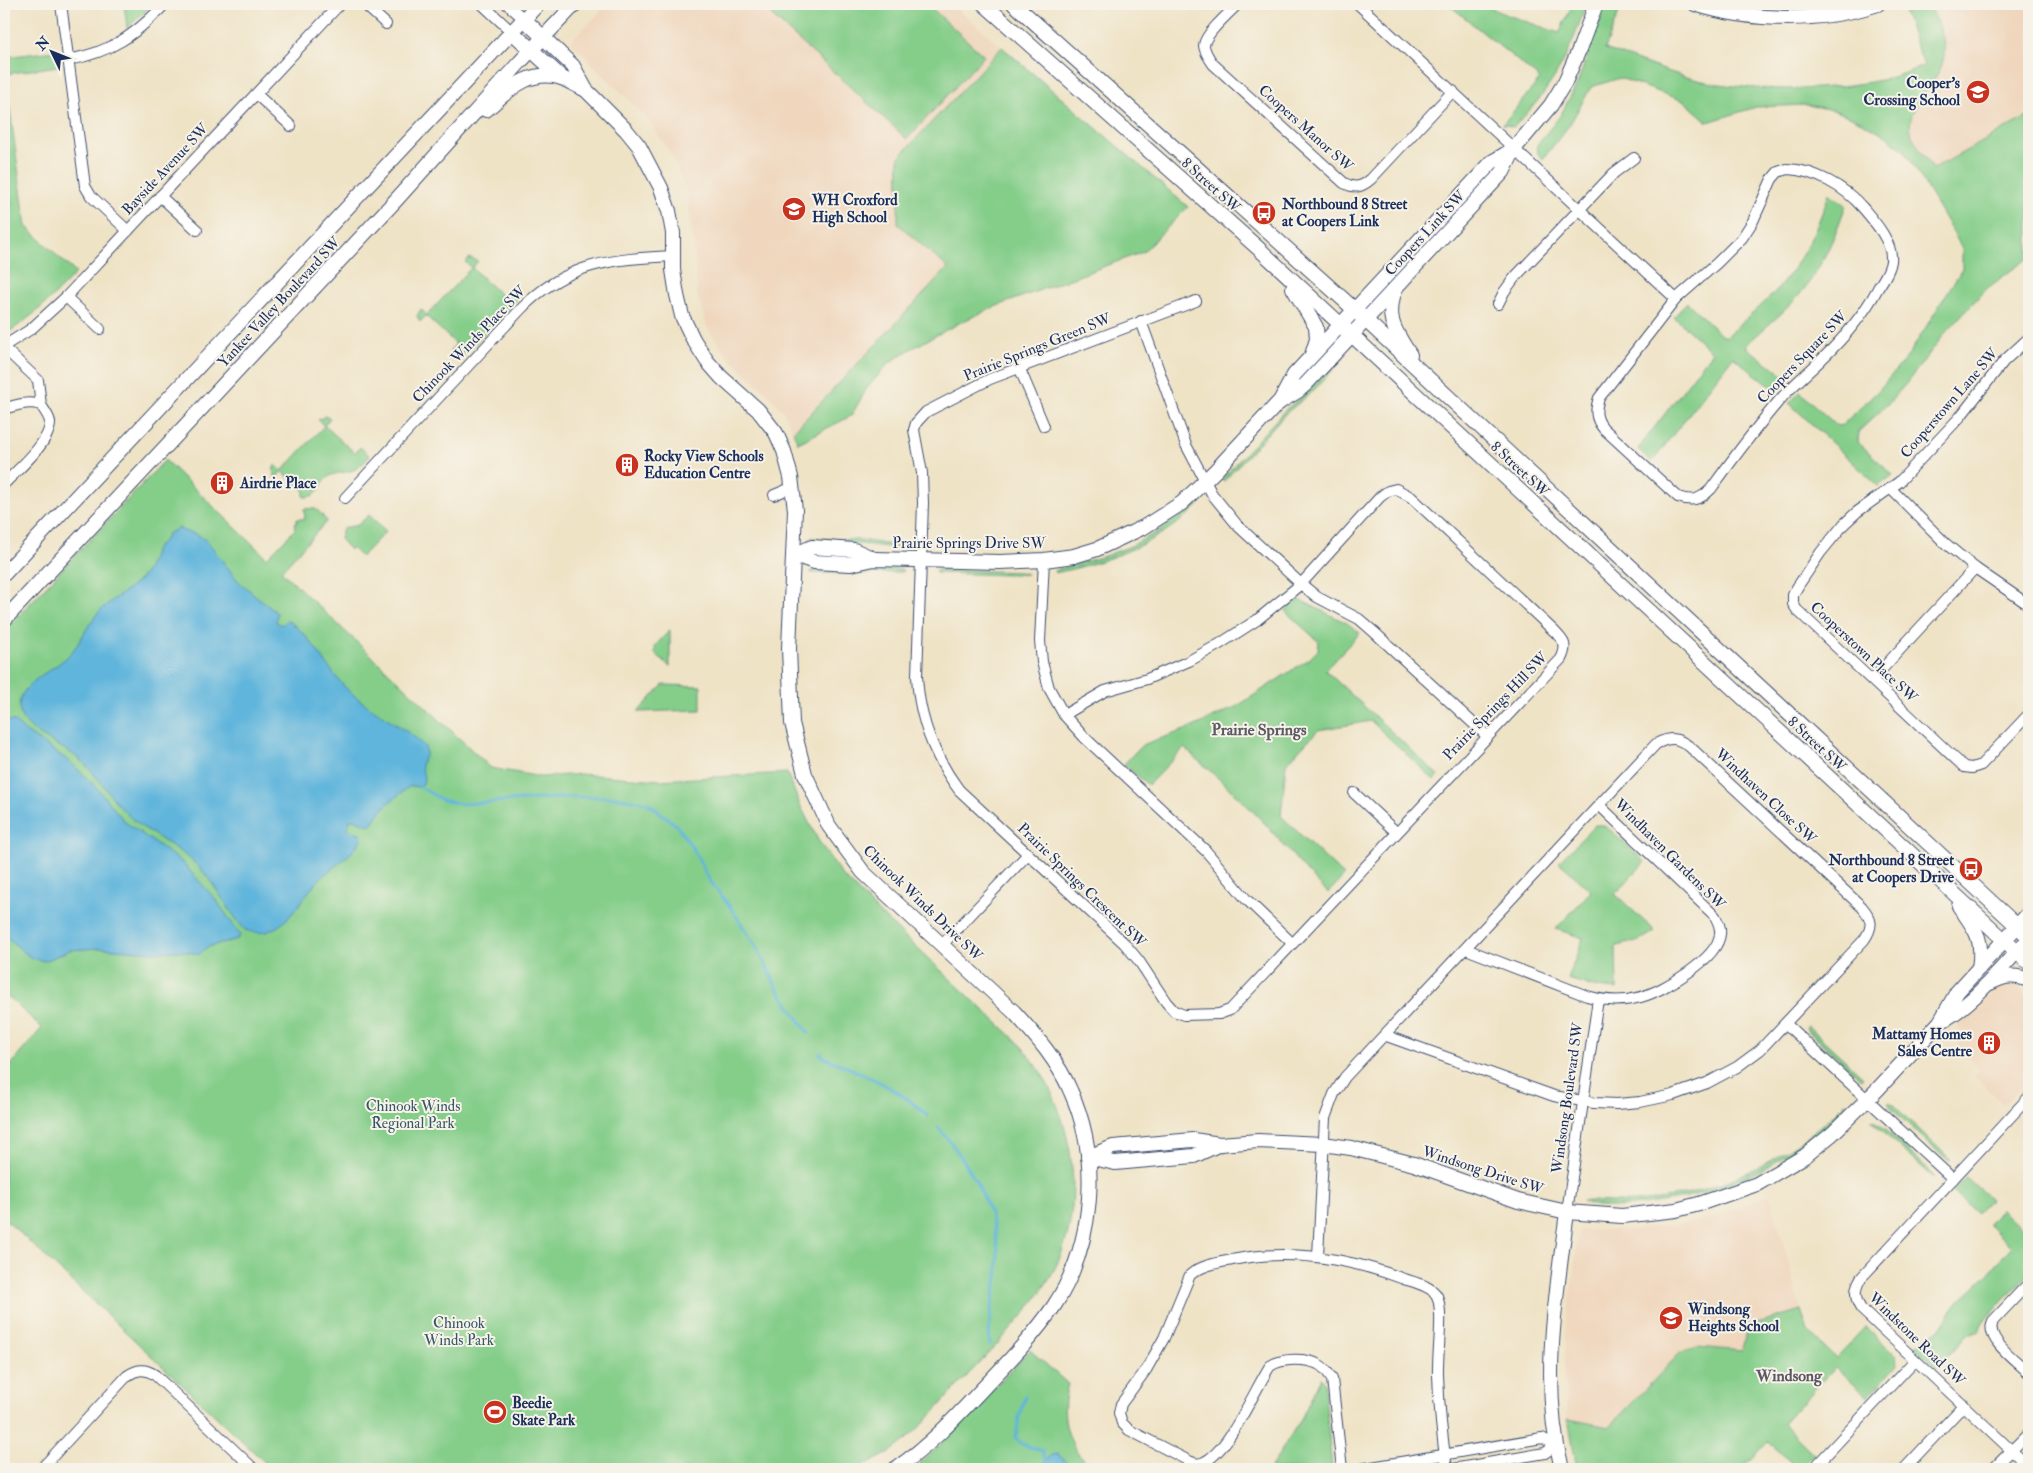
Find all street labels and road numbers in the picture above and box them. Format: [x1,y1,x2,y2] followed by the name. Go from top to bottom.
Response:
[1254,81,1358,177] street label: Coopers Manor SW
[118,119,213,219] street label: Bayside Avenue SW
[1177,154,1245,217] street label: 8 Street SW
[1381,186,1471,281] street label: Coopers Link SW
[214,233,345,372] street label: Yankee Valley Boulevard SW
[408,281,531,407] street label: Chinook Winds Place SW
[1753,306,1853,408] street label: Coopers Square SW
[961,309,1115,387] street label: Prairie Springs Green SW
[1896,344,2004,463] street label: Cooperstown Lane SW
[1486,437,1553,502] street label: 8 Street SW
[892,534,1046,554] street label: Prairie Springs Drive SW
[1805,598,1922,708] street label: Cooperstown Place SW
[1439,648,1553,765] street label: Prairie Springs Hill SW
[1783,712,1850,777] street label: 8 Street SW
[1710,744,1821,849] street label: Windhaven Close SW
[1609,794,1730,914] street label: Windhaven Gardens SW
[1013,819,1150,953] street label: Prairie Springs Crescent SW
[859,841,987,966] street label: Chinook Winds Drive SW
[1547,1021,1588,1176] street label: Windsong Boulevard SW
[1419,1142,1546,1199] street label: Windsong Drive SW
[1864,1288,1969,1391] street label: Windstone Road SW

